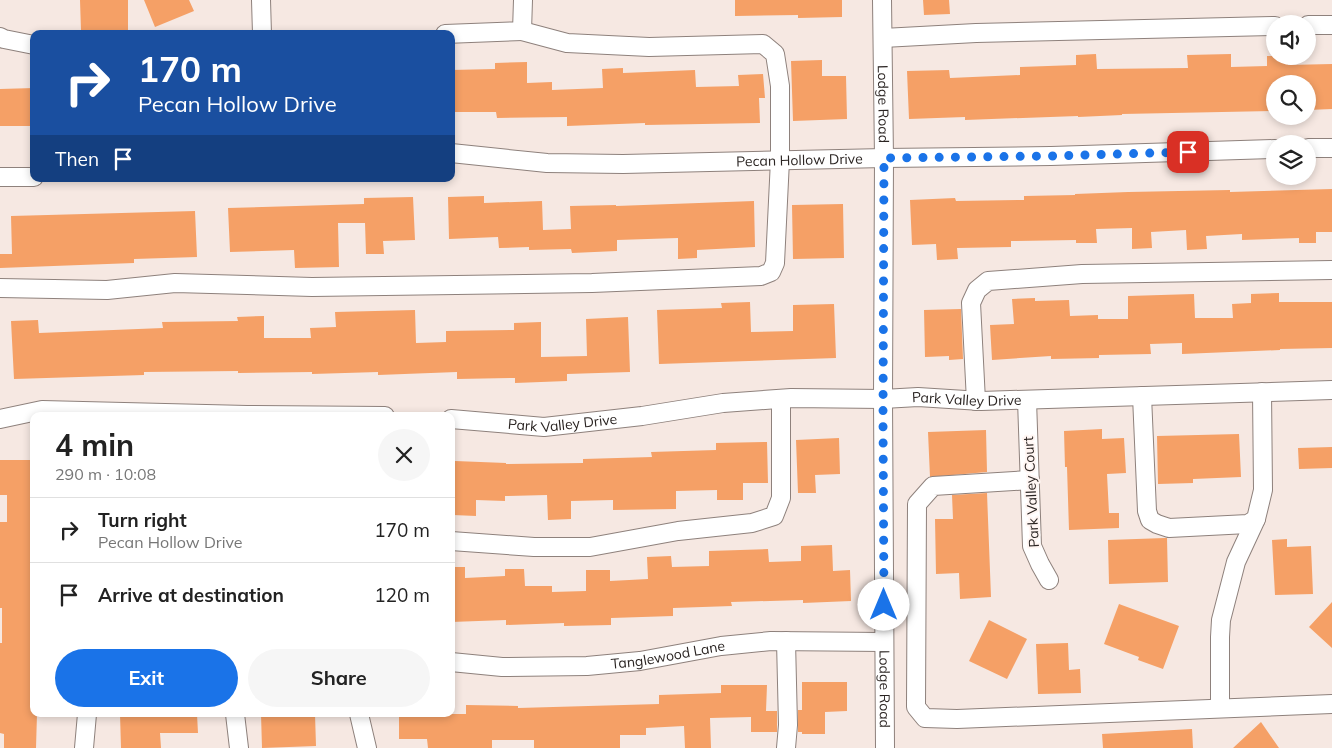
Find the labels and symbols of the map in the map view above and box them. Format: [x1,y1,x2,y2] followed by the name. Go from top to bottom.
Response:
[874,65,893,143] street label: Lodge Road
[1167,131,1209,173] pin
[736,149,863,170] street label: Pecan Hollow Drive
[911,388,1022,410] street label: Park Valley Drive
[507,410,618,436] street label: Park Valley Drive
[1019,436,1043,548] street label: Park Valley Court
[857,578,909,630] position arrow
[610,637,726,673] street label: Tanglewood Lane
[875,650,894,728] street label: Lodge Road

